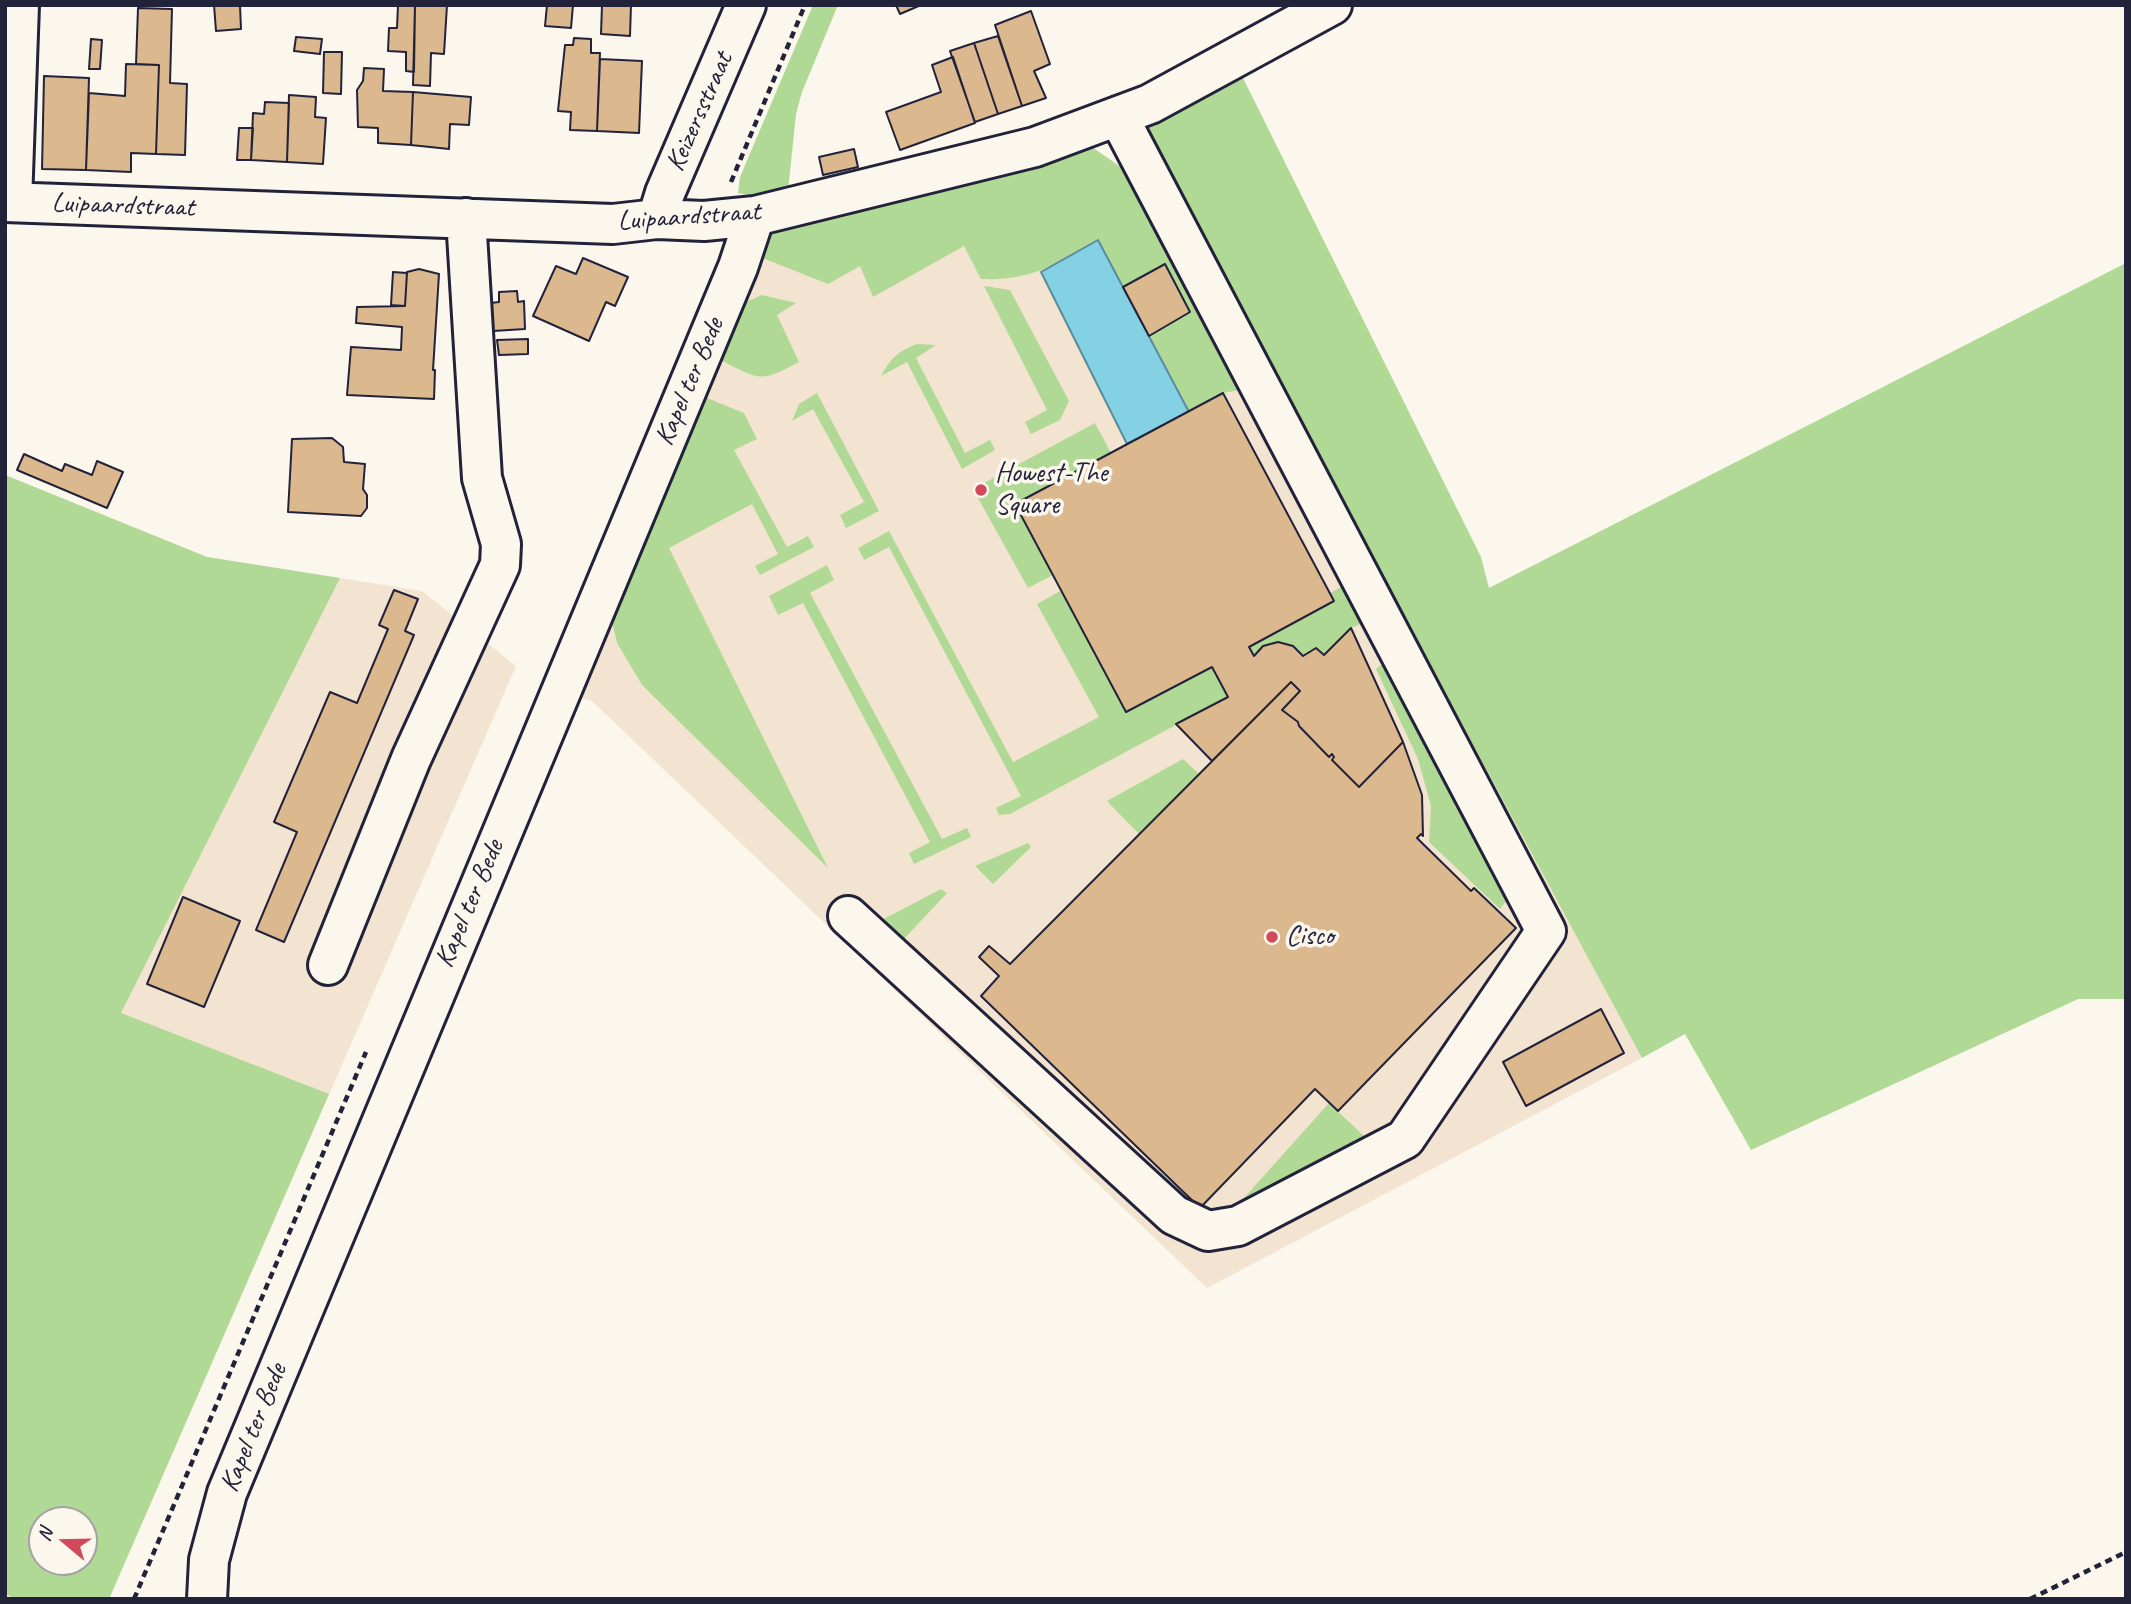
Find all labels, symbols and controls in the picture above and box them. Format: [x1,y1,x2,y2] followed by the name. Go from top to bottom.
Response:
[659,47,741,177] street label: Keizersstraat
[51,187,195,225] street label: Luipaardstraat
[617,195,761,239] street label: Luipaardstraat
[648,313,732,451] street label: Kapel ter Bede
[995,457,1107,523] place label: Howest-The Square
[973,482,989,498] marker: Howest-The Square
[428,835,512,973] street label: Kapel ter Bede
[1286,920,1334,954] place label: Cisco
[1264,929,1280,945] marker: Cisco
[213,1359,295,1497] street label: Kapel ter Bede
[28,1506,98,1576] north arrow
[32,1525,58,1544] text: N

